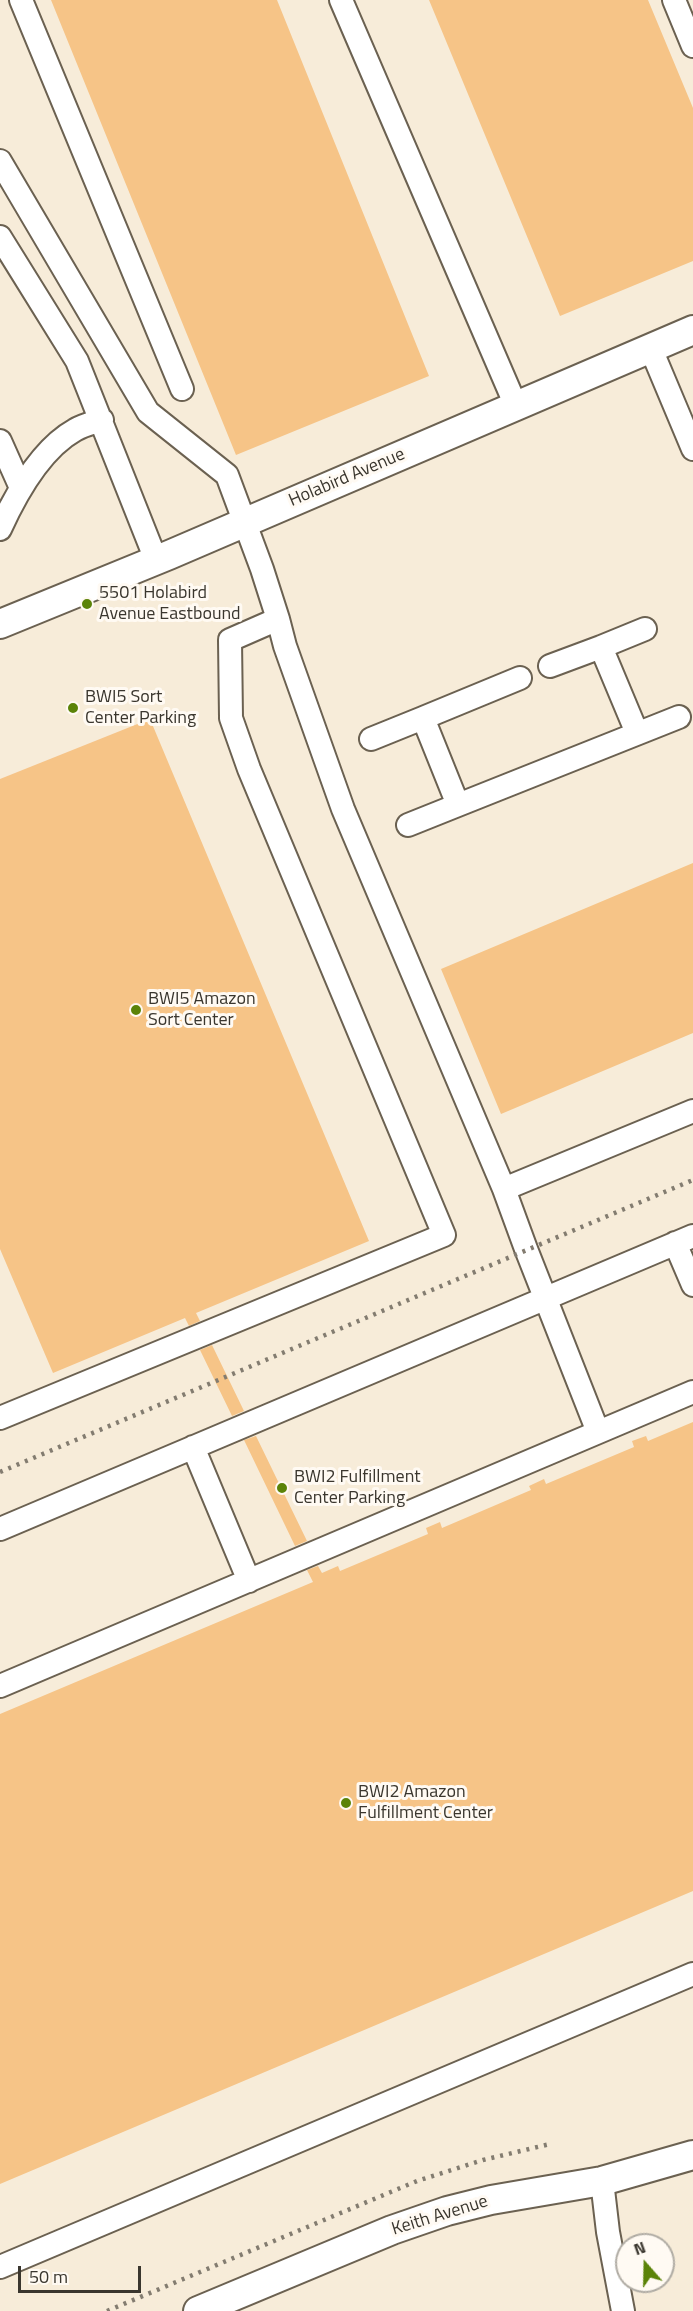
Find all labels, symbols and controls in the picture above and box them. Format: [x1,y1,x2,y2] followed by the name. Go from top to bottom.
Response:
[286,444,408,512] street label: Holabird Avenue
[99,583,241,626] place label: 5501 Holabird Avenue Eastbound
[80,597,94,611] marker: 5501 Holabird Avenue Eastbound
[85,687,196,730] place label: BWI5 Sort Center Parking
[66,701,80,715] marker: BWI5 Sort Center Parking
[148,989,256,1032] place label: BWI5 Amazon Sort Center
[129,1003,143,1017] marker: BWI5 Amazon Sort Center
[294,1467,421,1510] place label: BWI2 Fulfillment Center Parking
[275,1481,289,1495] marker: BWI2 Fulfillment Center Parking
[358,1782,493,1824] place label: BWI2 Amazon Fulfillment Center
[339,1796,353,1810] marker: BWI2 Amazon Fulfillment Center
[389,2191,491,2241] street label: Keith Avenue
[615,2233,675,2293] north arrow
[630,2235,649,2261] text: N
[21,2254,144,2292] scale bar
[29,2263,68,2290] text: 50 m

